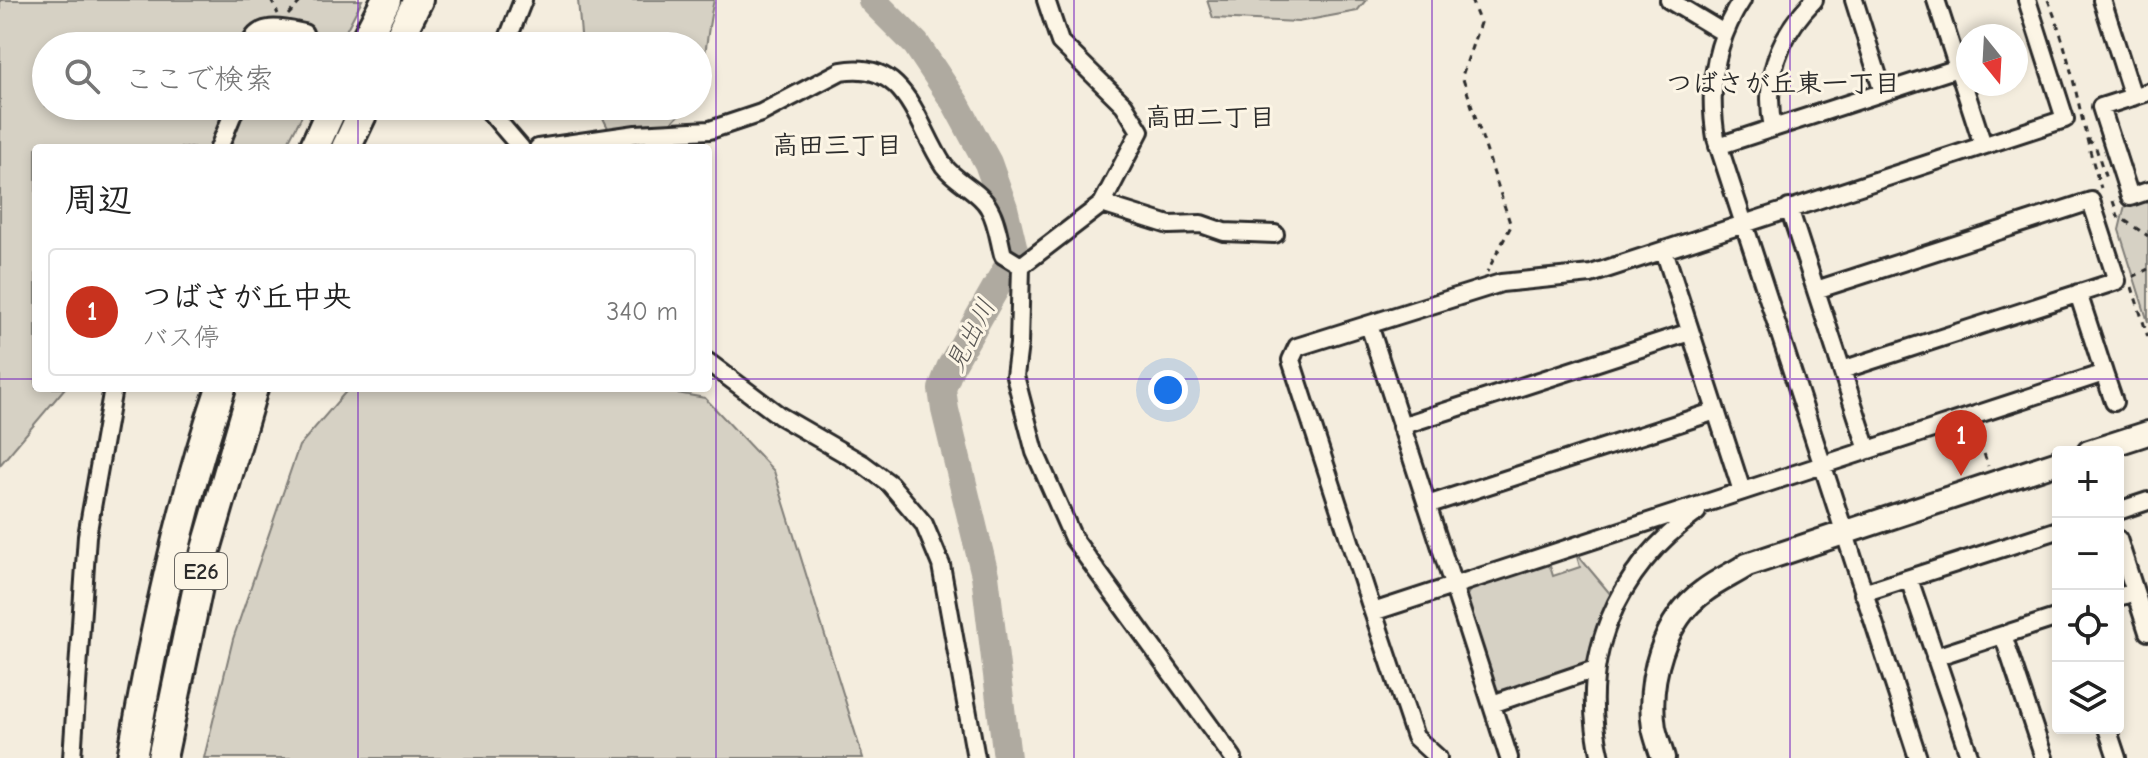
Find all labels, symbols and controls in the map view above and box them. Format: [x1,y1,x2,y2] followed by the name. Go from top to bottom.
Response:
[1956,24,2028,96] north arrow
[32,32,712,120] search box
[60,54,104,98] icon: search
[124,62,274,97] text: ここで検索
[1666,69,1900,99] district label: つばさが丘東一丁目
[1145,103,1275,133] district label: 高田二丁目
[772,131,902,161] district label: 高田三丁目
[64,180,132,220] text: 周辺
[142,280,352,315] text: つばさが丘中央
[940,294,1002,377] water label: 見出川
[87,297,97,327] text: 1
[606,297,678,327] text: 340 m
[142,323,220,353] text: バス停
[1148,370,1188,410] your location
[1935,410,1987,476] pin: 1
[2052,446,2124,734] map controls
[2052,446,2124,518] button: +
[2052,518,2124,590] button: −
[175,553,227,589] road number: E26
[2052,590,2124,662] button: locate
[2052,662,2124,734] button: layers

